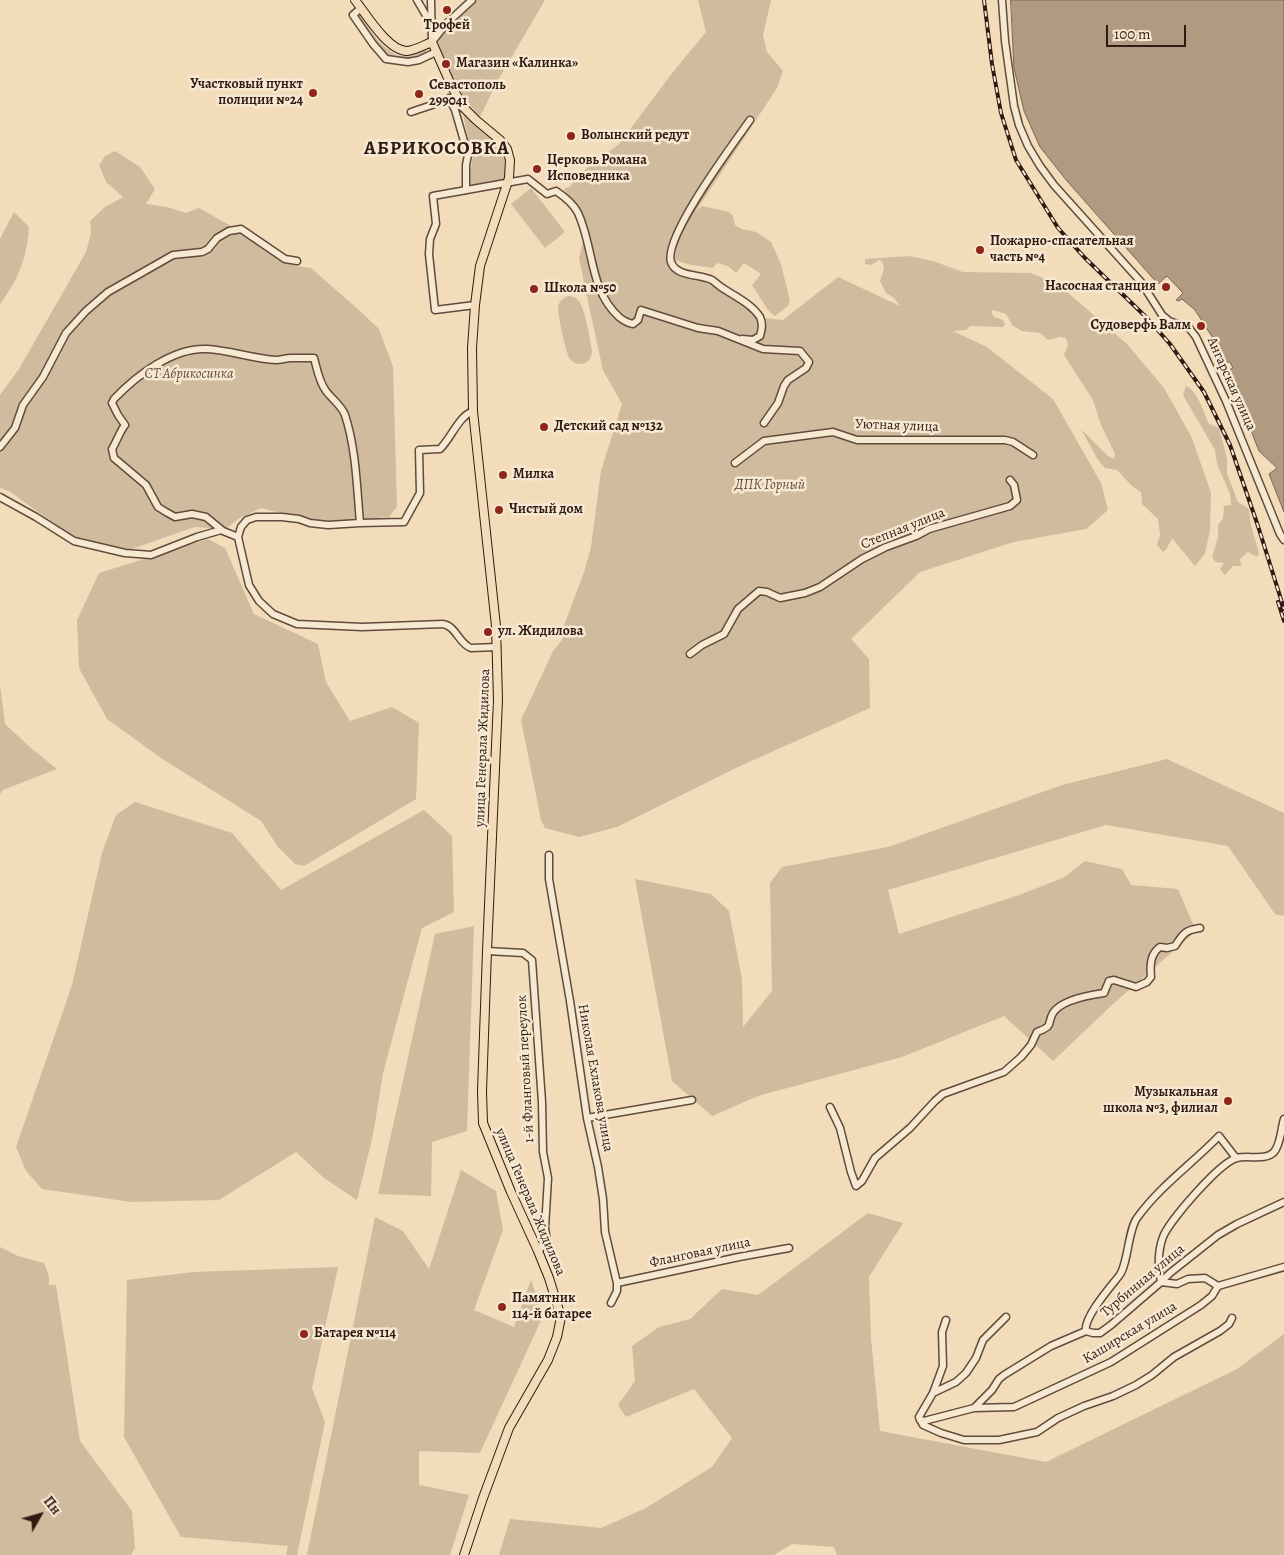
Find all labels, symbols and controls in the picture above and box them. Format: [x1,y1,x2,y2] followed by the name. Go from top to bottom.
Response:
[441,4,453,16] marker: Трофей
[1109,15,1189,47] scale bar
[424,18,470,34] place label: Трофей
[1114,24,1151,44] text: 100 m
[456,56,578,72] place label: Магазин «Калинка»
[440,58,452,70] marker: Магазин «Калинка»
[190,77,303,110] place label: Участковый пункт полиции №24
[429,78,506,110] place label: Севастополь 299041
[307,87,319,99] marker: Участковый пункт полиции №24
[413,88,425,100] marker: Севастополь 299041
[581,128,689,144] place label: Волынский редут
[565,130,577,142] marker: Волынский редут
[363,138,511,160] district label: АБРИКОСОВКА
[547,153,647,186] place label: Церковь Романа Исповедника
[531,163,543,175] marker: Церковь Романа Исповедника
[990,234,1133,266] place label: Пожарно-спасательная часть №4
[974,244,986,256] marker: Пожарно-спасательная часть №4
[1045,279,1156,295] place label: Насосная станция
[544,281,616,297] place label: Школа №50
[1160,281,1172,293] marker: Насосная станция
[528,283,540,295] marker: Школа №50
[1091,318,1191,334] place label: Судоверфь Валм
[1195,320,1207,332] marker: Судоверфь Валм
[1203,335,1259,433] street label: Ангарская улица
[145,367,233,383] park label: СТ Абрикосинка
[855,416,939,436] street label: Уютная улица
[554,419,663,435] place label: Детский сад №132
[538,421,550,433] marker: Детский сад №132
[513,467,554,483] place label: Милка
[497,469,509,481] marker: Милка
[735,478,805,494] park label: ДПК Горный
[509,502,583,518] place label: Чистый дом
[493,504,505,516] marker: Чистый дом
[859,505,947,553] street label: Степная улица
[498,624,583,640] place label: ул. Жидилова
[482,626,494,638] marker: ул. Жидилова
[472,668,494,828] street label: улица Генерала Жидилова
[514,995,538,1143] street label: 1-й Фланговый переулок
[574,1003,616,1153] street label: Николая Ехлакова улица
[1103,1085,1218,1118] place label: Музыкальная школа №3, филиал
[1222,1095,1234,1107] marker: Музыкальная школа №3, филиал
[491,1126,569,1278] street label: улица Генерала Жидилова
[648,1234,752,1272] street label: Фланговая улица
[1098,1241,1188,1321] street label: Турбинная улица
[512,1291,592,1324] place label: Памятник 114-й батарее
[1080,1298,1180,1368] street label: Каширская улица
[496,1301,508,1313] marker: Памятник 114-й батарее
[314,1326,396,1342] place label: Батарея №114
[298,1328,310,1340] marker: Батарея №114
[15,1490,65,1540] north arrow
[39,1492,65,1519] text: Пн

